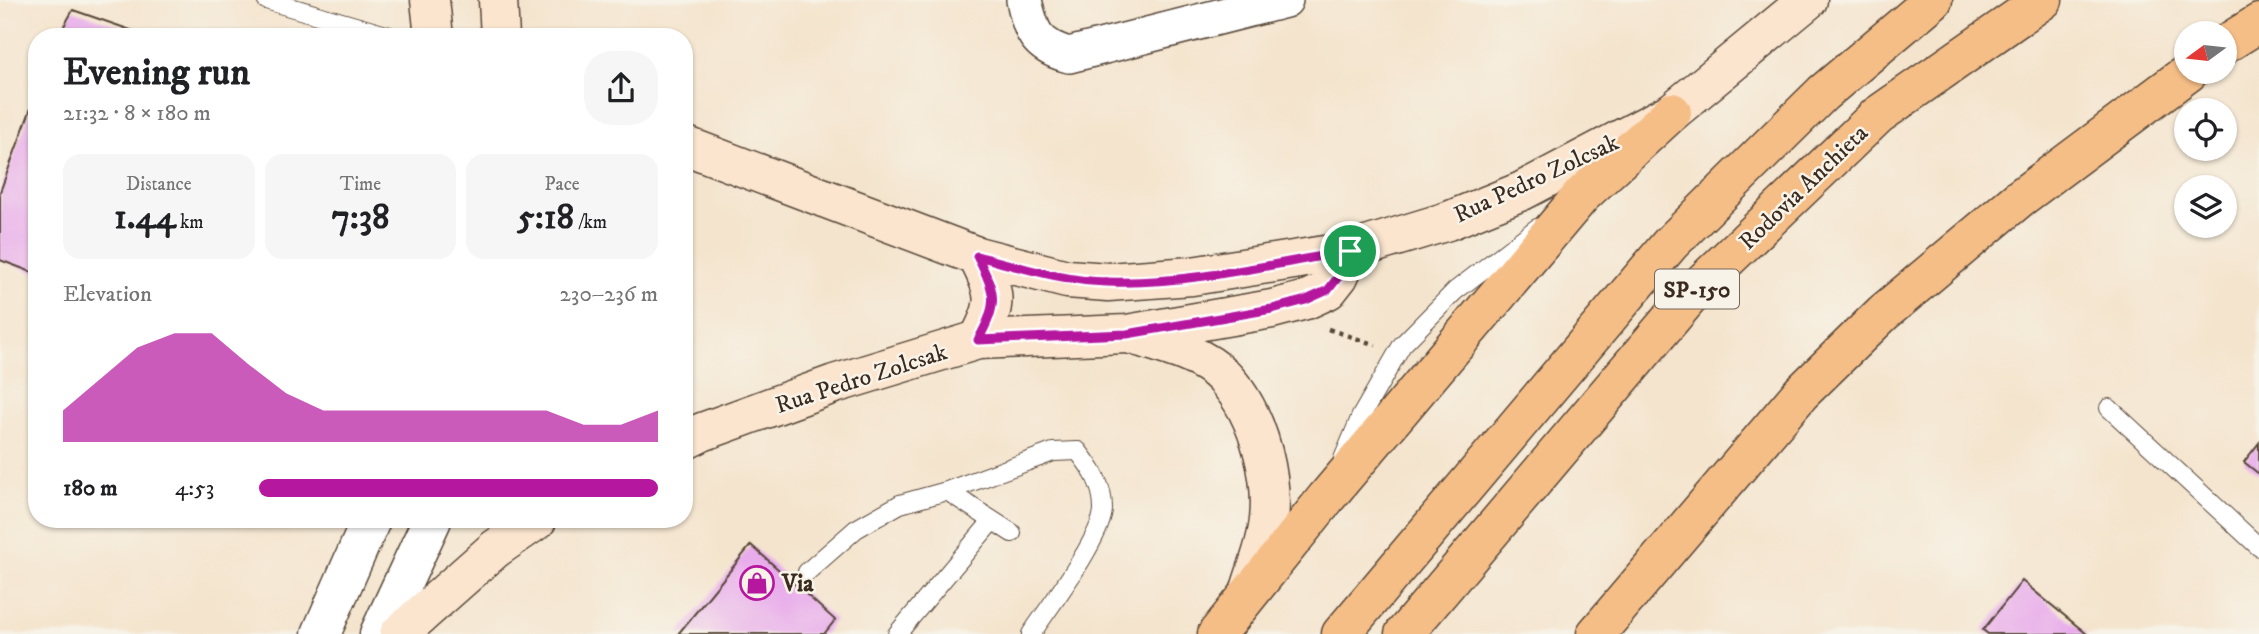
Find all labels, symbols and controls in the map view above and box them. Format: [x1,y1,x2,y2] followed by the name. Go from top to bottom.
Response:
[2174,21,2236,84] north arrow
[2174,21,2237,238] map controls
[63,49,250,97] text: Evening run
[584,51,658,125] button: share
[2174,98,2237,161] button: locate
[63,99,211,128] text: 21:32 · 8 × 180 m
[1733,118,1875,257] street label: Rodovia Anchieta
[1449,128,1624,230] street label: Rua Pedro Zolcsak
[126,173,192,196] text: Distance
[340,173,381,196] text: Time
[545,173,580,196] text: Pace
[2174,175,2237,238] button: layers
[114,196,176,240] text: 1.44
[331,196,390,240] text: 7:38
[517,196,574,240] text: 5:18
[176,211,204,234] text: km
[574,211,607,234] text: /km
[1320,221,1380,281] pin
[1331,232,1369,270] icon: arrive
[1655,270,1739,308] road number: SP-150
[63,280,152,309] text: Elevation
[560,280,658,309] text: 230–236 m
[772,337,951,421] street label: Rua Pedro Zolcsak
[63,474,118,503] text: 180 m
[175,474,214,503] text: 4:53
[738,564,776,602] shop icon: Via
[781,569,814,599] place label: Via

